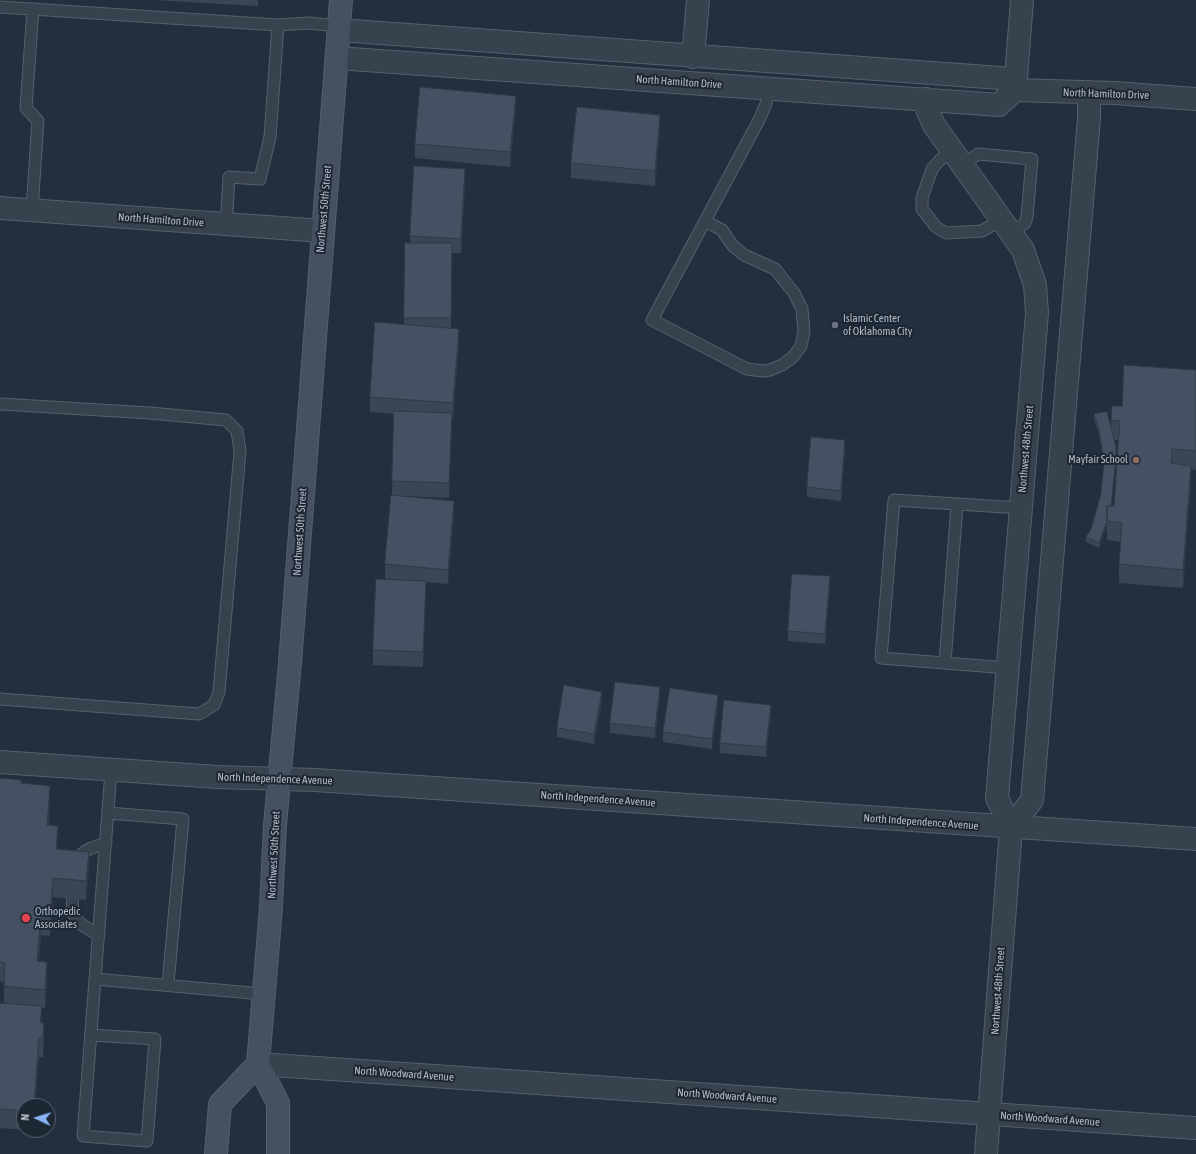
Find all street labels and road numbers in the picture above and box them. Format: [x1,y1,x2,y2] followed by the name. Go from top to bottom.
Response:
[636,72,722,92] street label: North Hamilton Drive
[1063,86,1149,102] street label: North Hamilton Drive
[314,165,334,253] street label: Northwest 50th Street
[118,210,204,230] street label: North Hamilton Drive
[1016,405,1036,493] street label: Northwest 48th Street
[290,488,310,576] street label: Northwest 50th Street
[217,770,333,788] street label: North Independence Avenue
[540,788,656,810] street label: North Independence Avenue
[265,811,283,899] street label: Northwest 50th Street
[863,811,979,833] street label: North Independence Avenue
[988,947,1008,1035] street label: Northwest 48th Street
[354,1064,454,1084] street label: North Woodward Avenue
[677,1086,777,1106] street label: North Woodward Avenue
[1000,1109,1100,1129] street label: North Woodward Avenue

